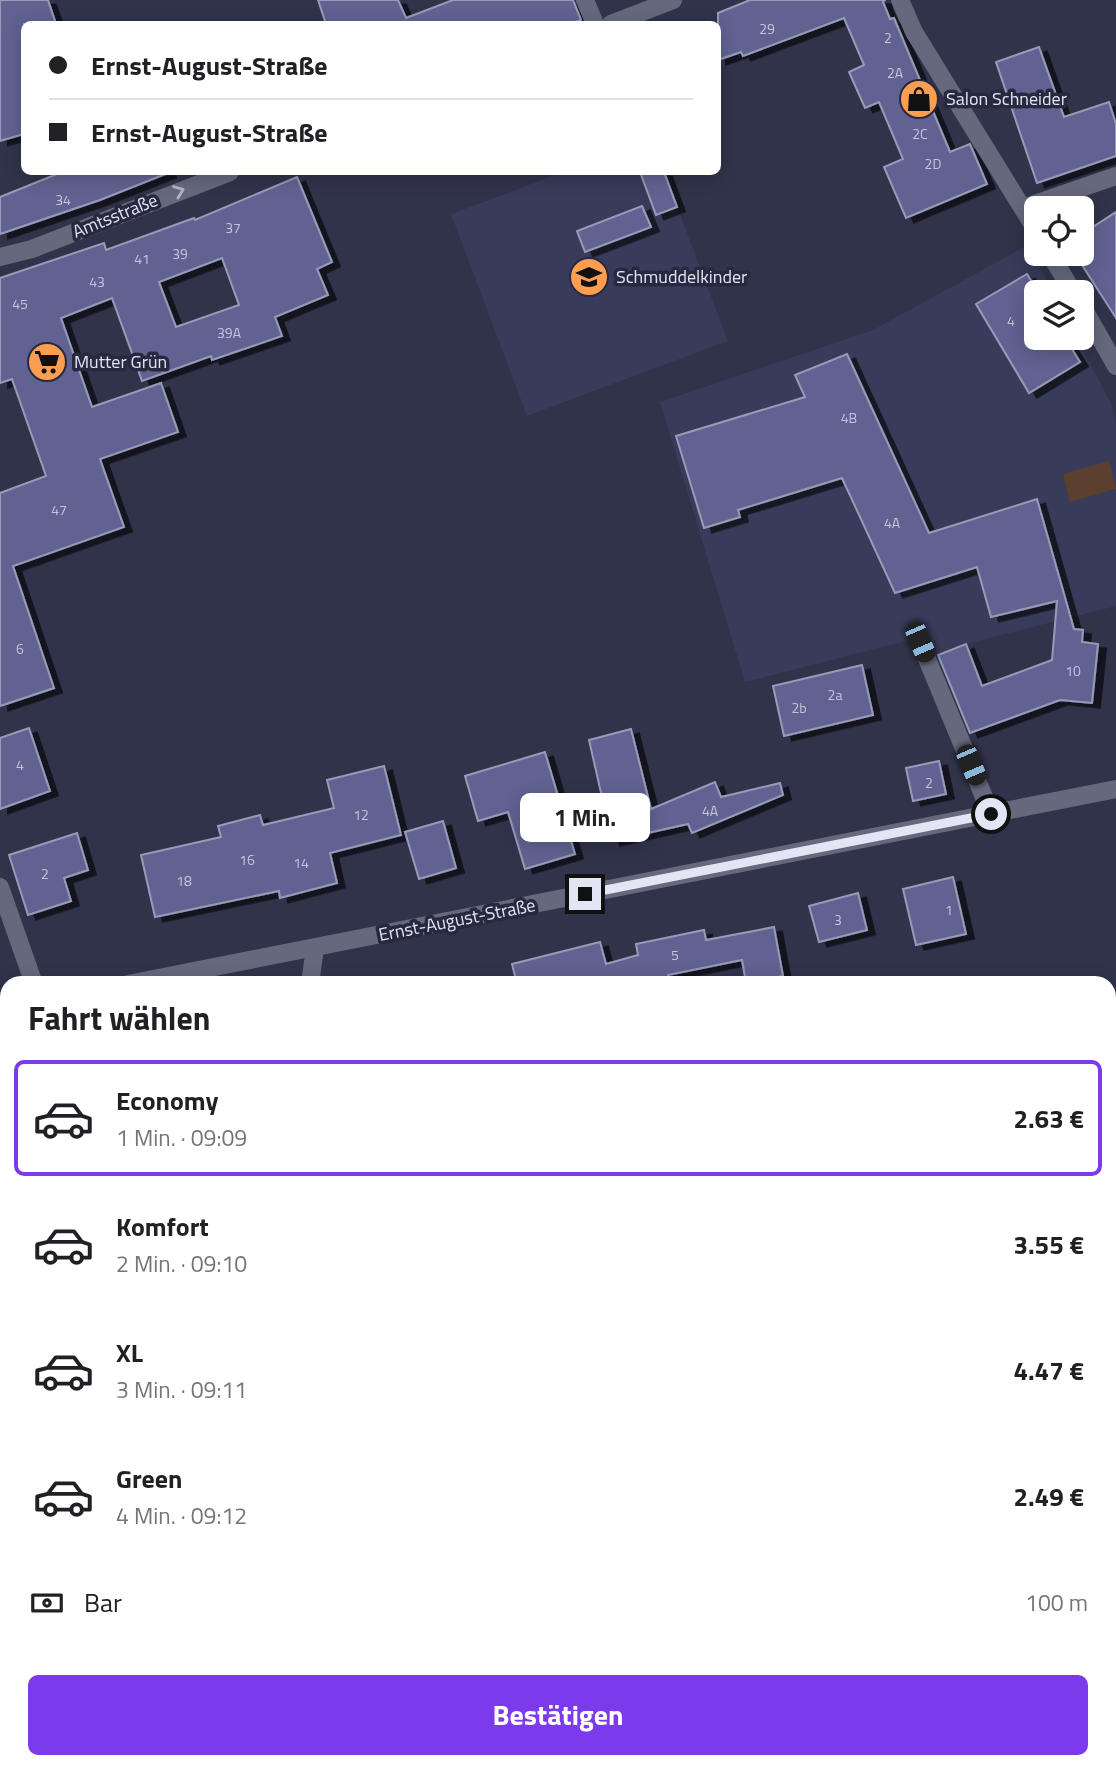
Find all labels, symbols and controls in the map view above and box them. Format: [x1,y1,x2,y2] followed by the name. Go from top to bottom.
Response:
[759,18,775,39] house number: 29
[884,27,892,48] house number: 2
[91,46,328,85] text: Ernst-August-Straße
[887,62,904,83] house number: 2A
[898,78,940,120] shop icon: Salon Schneider
[946,85,1067,112] place label: Salon Schneider
[91,113,328,152] text: Ernst-August-Straße
[912,123,928,144] house number: 2C
[925,153,941,174] house number: 2D
[172,185,184,199] one-way arrow
[68,186,161,245] street label: Amtsstraße
[55,189,71,210] house number: 34
[1024,196,1094,350] map controls
[1024,196,1094,266] button: locate
[225,217,241,238] house number: 37
[172,243,188,264] house number: 39
[134,248,150,269] house number: 41
[568,256,610,298] school or university icon: Schmuddelkinder
[616,263,747,290] place label: Schmuddelkinder
[89,271,105,292] house number: 43
[1024,280,1094,350] button: layers
[12,293,28,314] house number: 45
[1007,310,1015,331] house number: 4
[217,322,242,343] house number: 39A
[26,341,68,383] supermarket icon: Mutter Grün
[74,348,167,375] place label: Mutter Grün
[841,407,857,428] house number: 4B
[51,499,67,520] house number: 47
[884,512,901,533] house number: 4A
[903,619,938,665] car
[16,638,24,659] house number: 6
[1065,660,1081,681] house number: 10
[828,684,842,705] house number: 2a
[791,697,807,718] house number: 2b
[954,742,989,788] car
[16,754,24,775] house number: 4
[925,772,933,793] house number: 2
[520,792,650,842] callout: 1 Min.
[975,798,1007,830] route start
[554,800,616,835] text: 1 Min.
[702,800,719,821] house number: 4A
[353,804,369,825] house number: 12
[239,849,255,870] house number: 16
[293,852,309,873] house number: 14
[41,863,49,884] house number: 2
[176,870,192,891] house number: 18
[569,878,601,910] route end
[376,891,538,948] street label: Ernst-August-Straße
[945,899,953,920] house number: 1
[834,909,842,930] house number: 3
[671,944,679,965] house number: 5
[28,994,211,1042] text: Fahrt wählen
[116,1081,218,1120] text: Economy
[32,1087,95,1150] icon: car
[1013,1099,1084,1138] text: 2.63 €
[116,1120,247,1155] text: 1 Min. · 09:09
[116,1207,209,1246] text: Komfort
[32,1213,95,1276] icon: car
[1013,1225,1084,1264] text: 3.55 €
[116,1246,247,1281] text: 2 Min. · 09:10
[116,1333,143,1372] text: XL
[32,1339,95,1402] icon: car
[1013,1351,1084,1390] text: 4.47 €
[116,1372,247,1407] text: 3 Min. · 09:11
[116,1459,182,1498] text: Green
[32,1465,95,1528] icon: car
[1013,1477,1084,1516] text: 2.49 €
[116,1498,247,1533] text: 4 Min. · 09:12
[84,1583,122,1622] text: Bar
[28,1584,66,1622] icon: cash
[1025,1585,1088,1620] text: 100 m
[28,1675,1088,1755] button: Bestätigen

